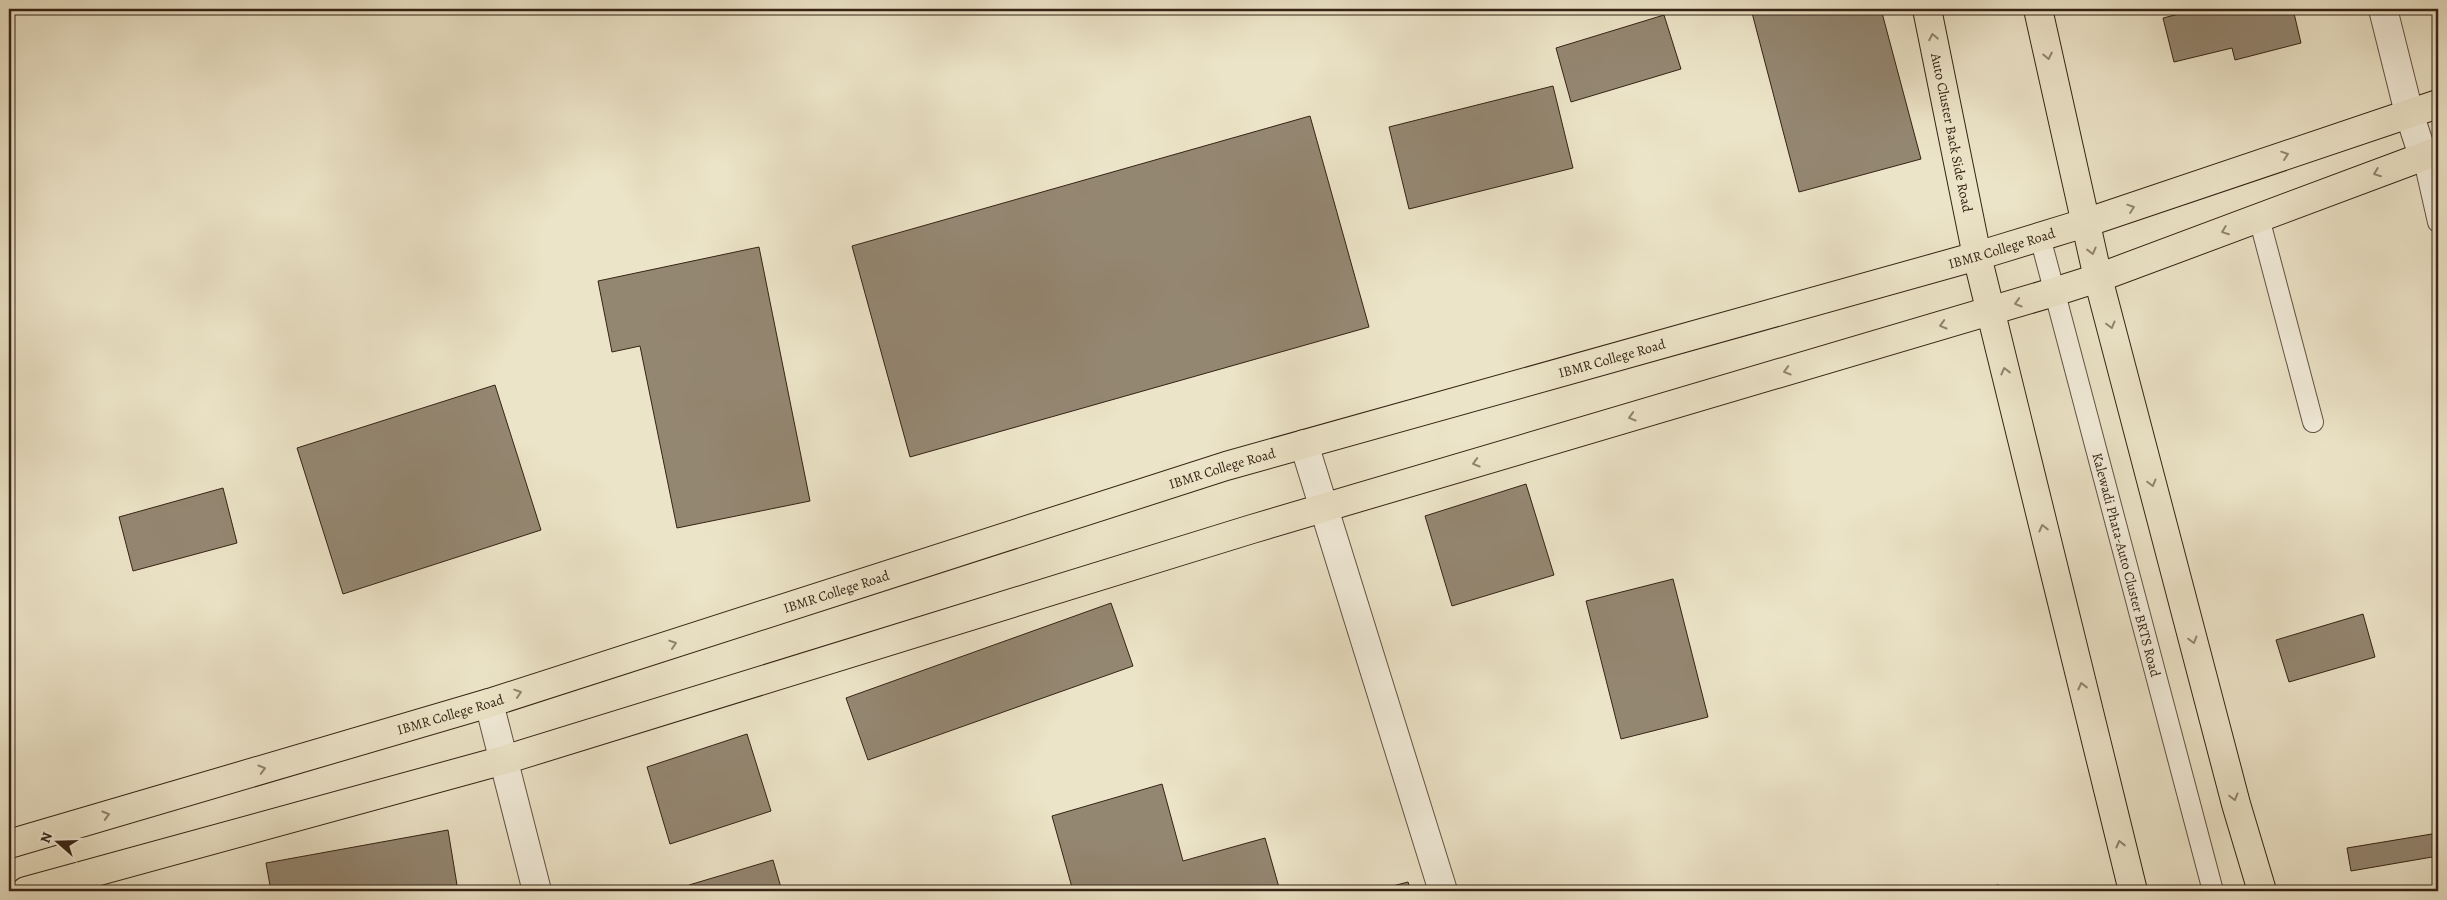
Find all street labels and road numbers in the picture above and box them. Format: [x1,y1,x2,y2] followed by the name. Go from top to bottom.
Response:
[1926,50,1977,214] street label: Auto Cluster Back Side Road
[1946,224,2058,274] street label: IBMR College Road
[1556,334,1668,383] street label: IBMR College Road
[1166,444,1278,494] street label: IBMR College Road
[2087,451,2165,679] street label: Kalewadi Phata-Auto Cluster BRTS Road
[781,566,892,618] street label: IBMR College Road
[395,690,507,739] street label: IBMR College Road

